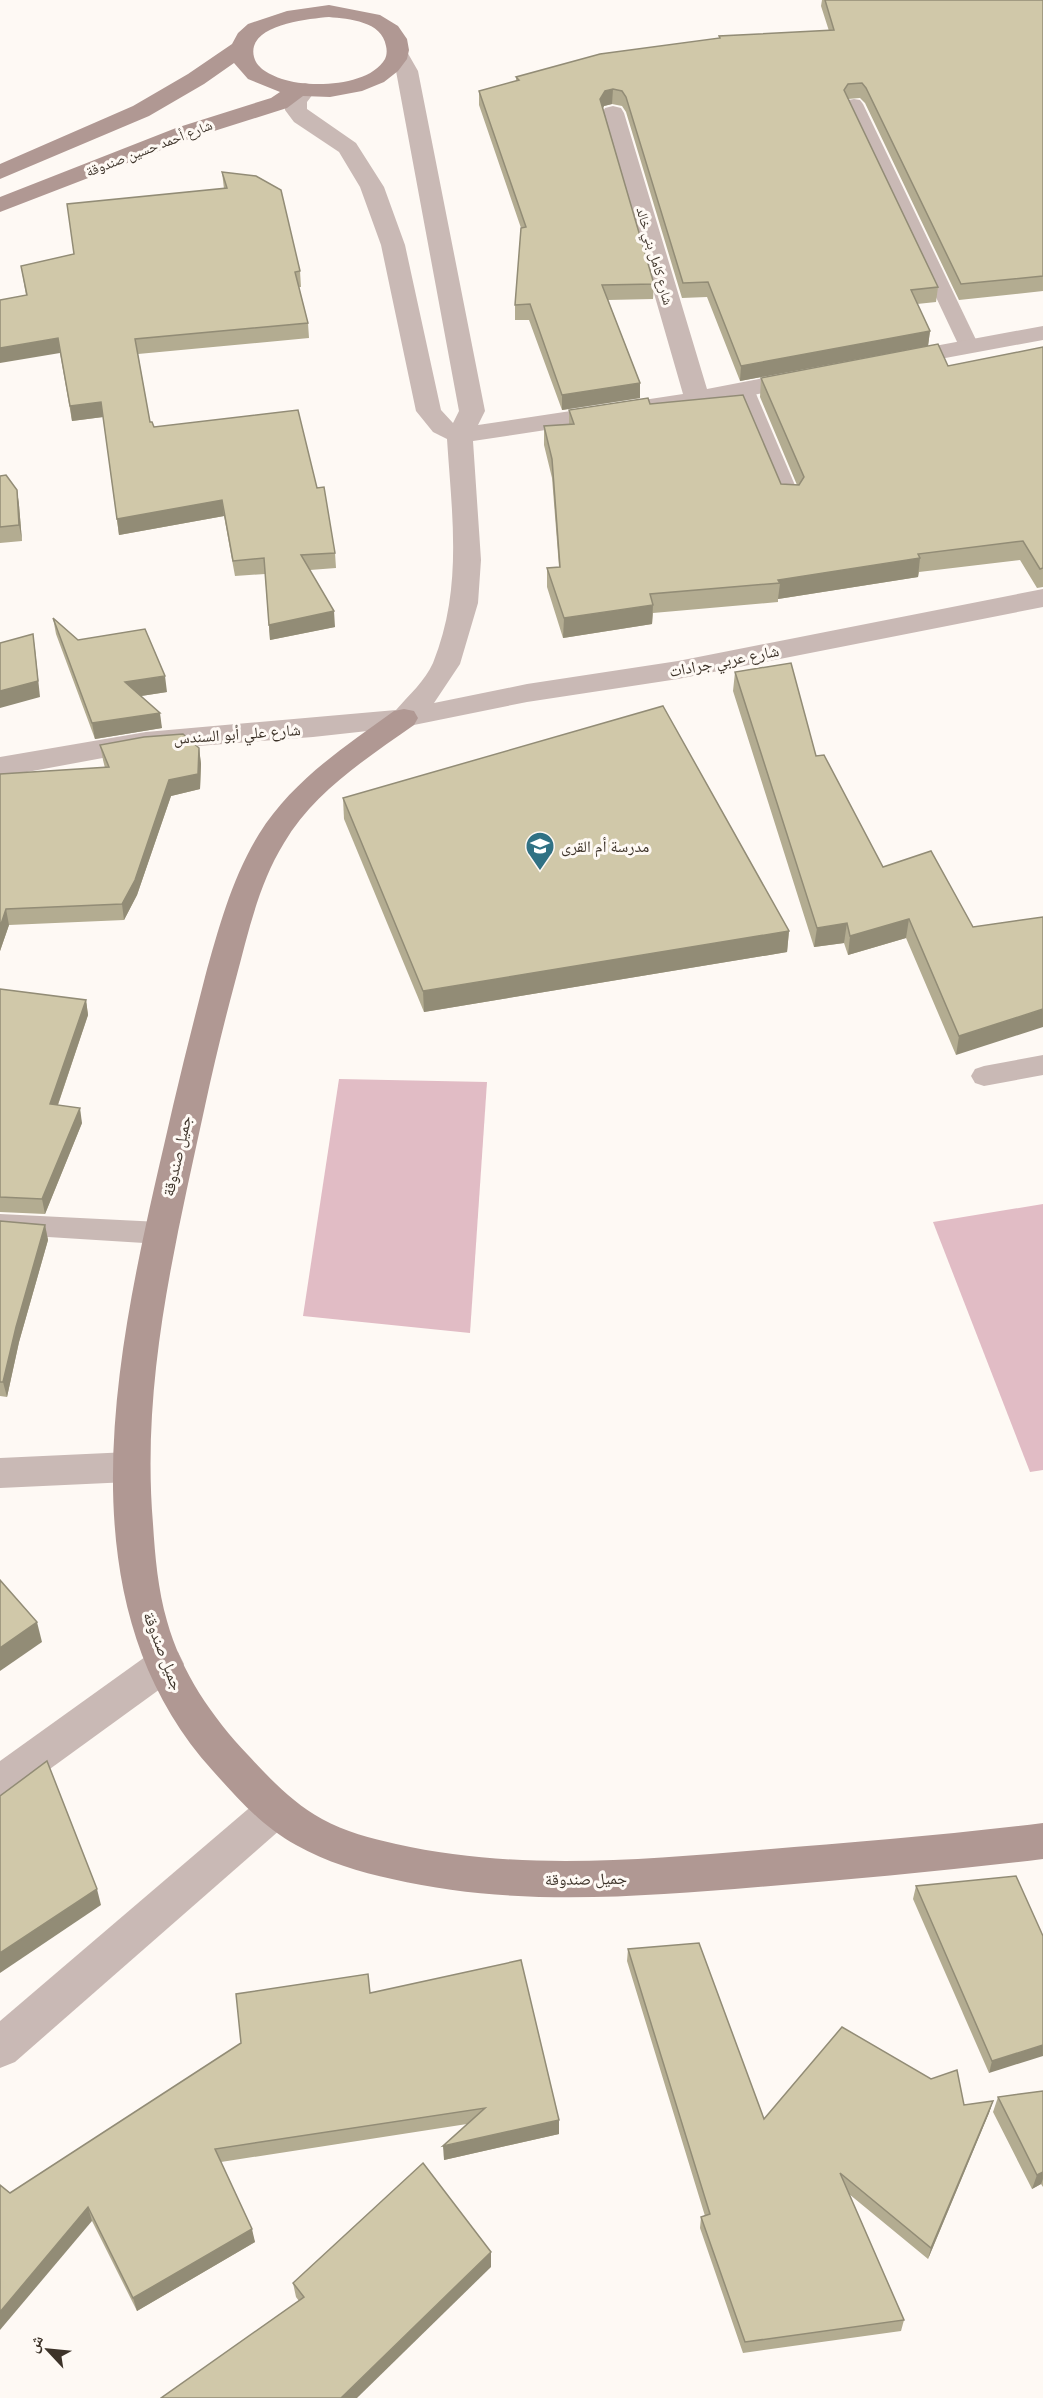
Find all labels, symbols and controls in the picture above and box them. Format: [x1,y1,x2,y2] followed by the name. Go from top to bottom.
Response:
[84,117,215,181] street label: شارع أحمد حسين صندوقة
[630,205,677,308] street label: شارع كامل بني خالد
[667,641,781,684] street label: شارع عربي جرادات
[173,720,302,751] street label: شارع علي أبو السندس
[524,830,556,872] school or university icon: مدرسة أم القرى
[561,837,649,857] place label: مدرسة أم القرى
[158,1114,196,1198] street label: جميل صندوقة
[138,1609,187,1693] street label: جميل صندوقة
[545,1869,627,1890] street label: جميل صندوقة
[18,2320,78,2380] north arrow
[23,2332,47,2355] text: ش

